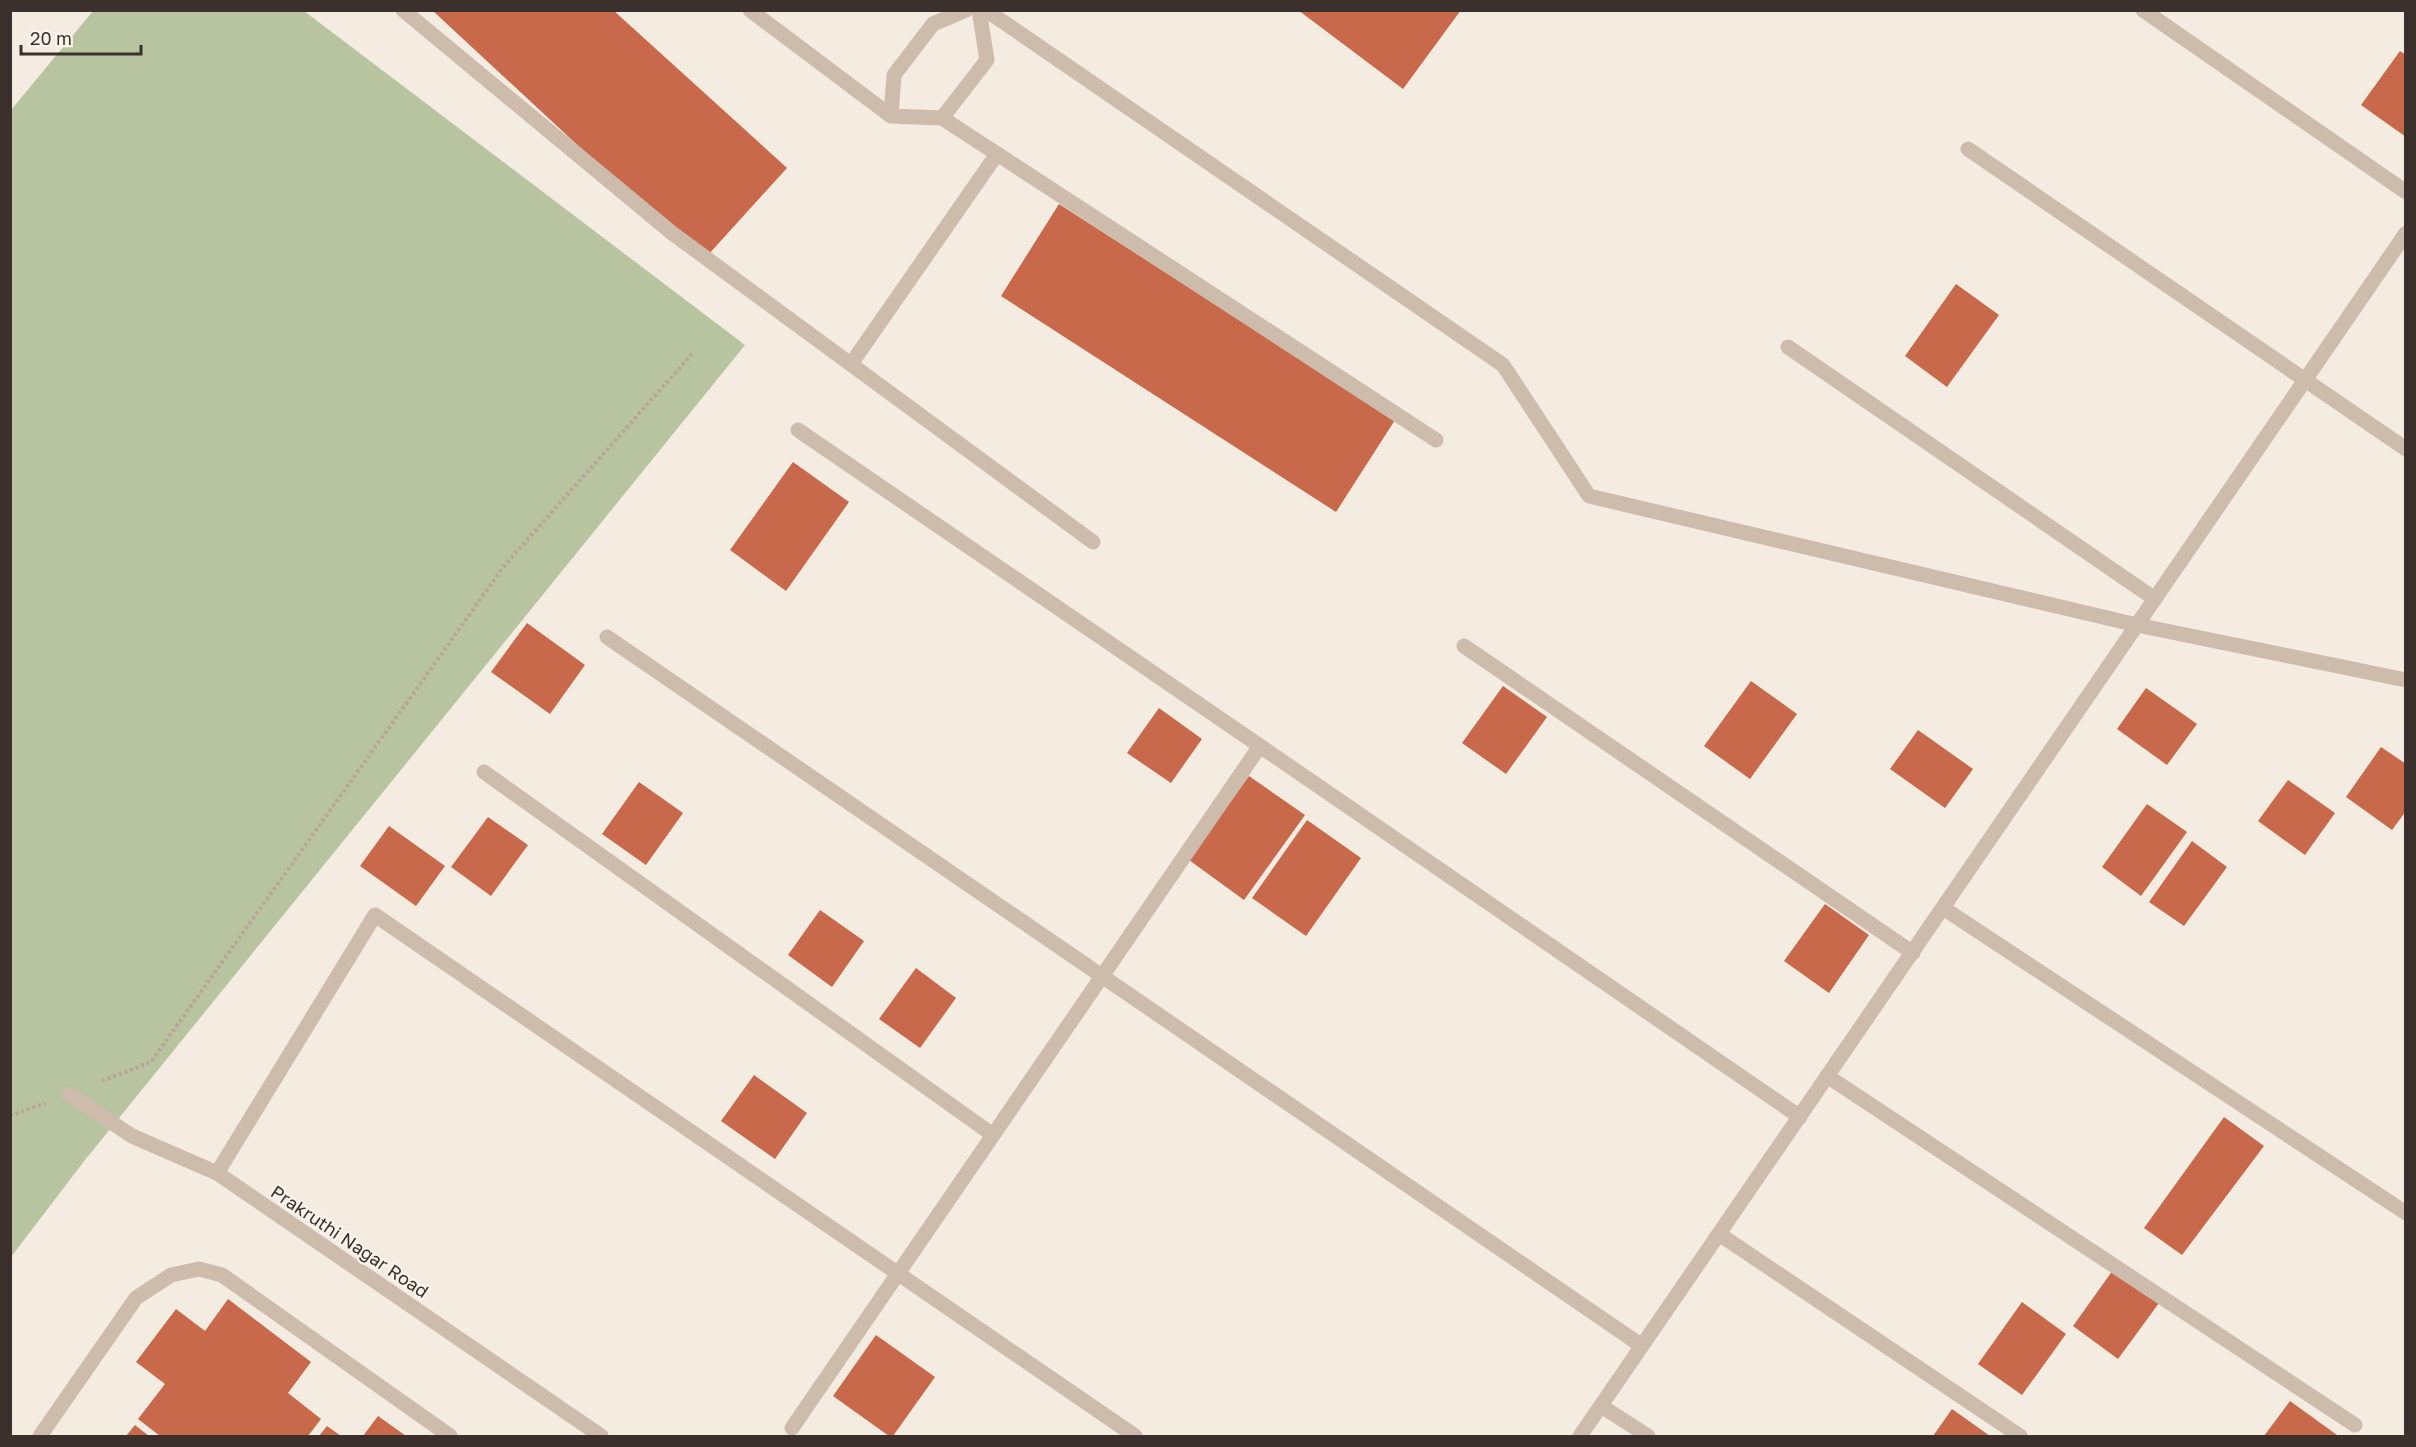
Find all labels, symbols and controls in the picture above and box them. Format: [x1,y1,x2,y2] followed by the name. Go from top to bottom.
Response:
[21,18,141,56] scale bar
[30,27,72,49] text: 20 m
[267,1180,433,1302] street label: Prakruthi Nagar Road

